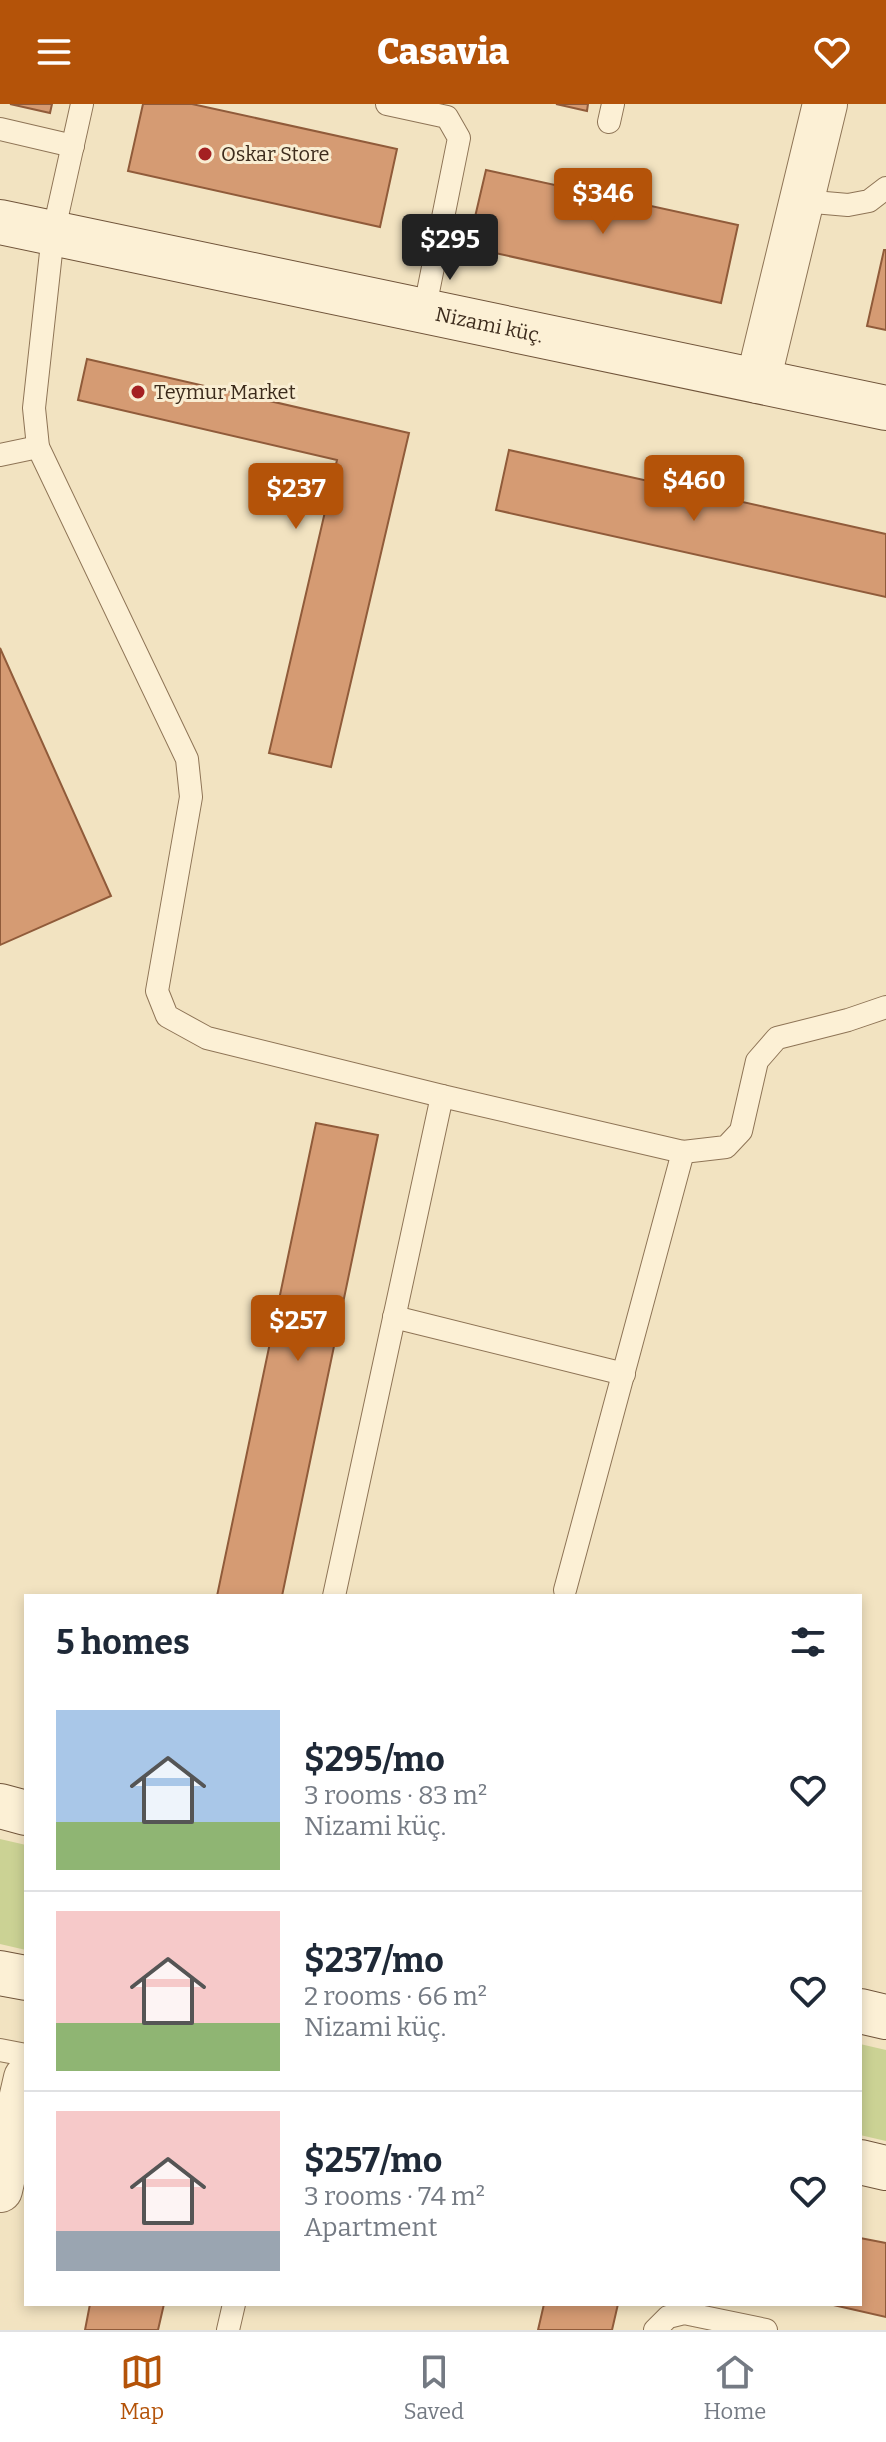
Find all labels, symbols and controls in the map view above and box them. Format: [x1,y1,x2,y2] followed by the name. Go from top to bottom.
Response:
[32,30,76,74] icon: menu
[377,30,509,74] text: Casavia
[810,30,854,74] icon: heart
[221,142,329,166] place label: Oskar Store
[196,145,214,163] marker: Oskar Store
[556,168,650,236] pin: $346
[572,178,634,209] text: $346
[403,214,497,282] pin: $295
[420,224,480,255] text: $295
[433,302,545,348] street label: Nizami küç.
[154,380,296,404] place label: Teymur Market
[129,383,147,401] marker: Teymur Market
[647,455,741,523] pin: $460
[249,463,343,531] pin: $237
[662,465,726,496] text: $460
[266,473,326,504] text: $237
[251,1295,345,1363] pin: $257
[269,1305,327,1336] text: $257
[786,1620,830,1664] icon: filters
[56,1622,190,1663] text: 5 homes
[304,1739,445,1780] text: $295/mo
[120,1742,216,1838] icon: home
[786,1768,830,1812] icon: heart
[304,1780,487,1811] text: 3 rooms · 83 m²
[304,1811,446,1842] text: Nizami küç.
[304,1940,444,1981] text: $237/mo
[120,1943,216,2039] icon: home
[786,1969,830,2013] icon: heart
[304,1981,487,2012] text: 2 rooms · 66 m²
[304,2012,446,2043] text: Nizami küç.
[304,2140,442,2181] text: $257/mo
[120,2143,216,2239] icon: home
[786,2169,830,2213] icon: heart
[304,2181,485,2212] text: 3 rooms · 74 m²
[304,2212,437,2243] text: Apartment
[120,2350,164,2425] tab: Map
[404,2350,464,2425] tab: Saved
[703,2350,766,2425] tab: Home

